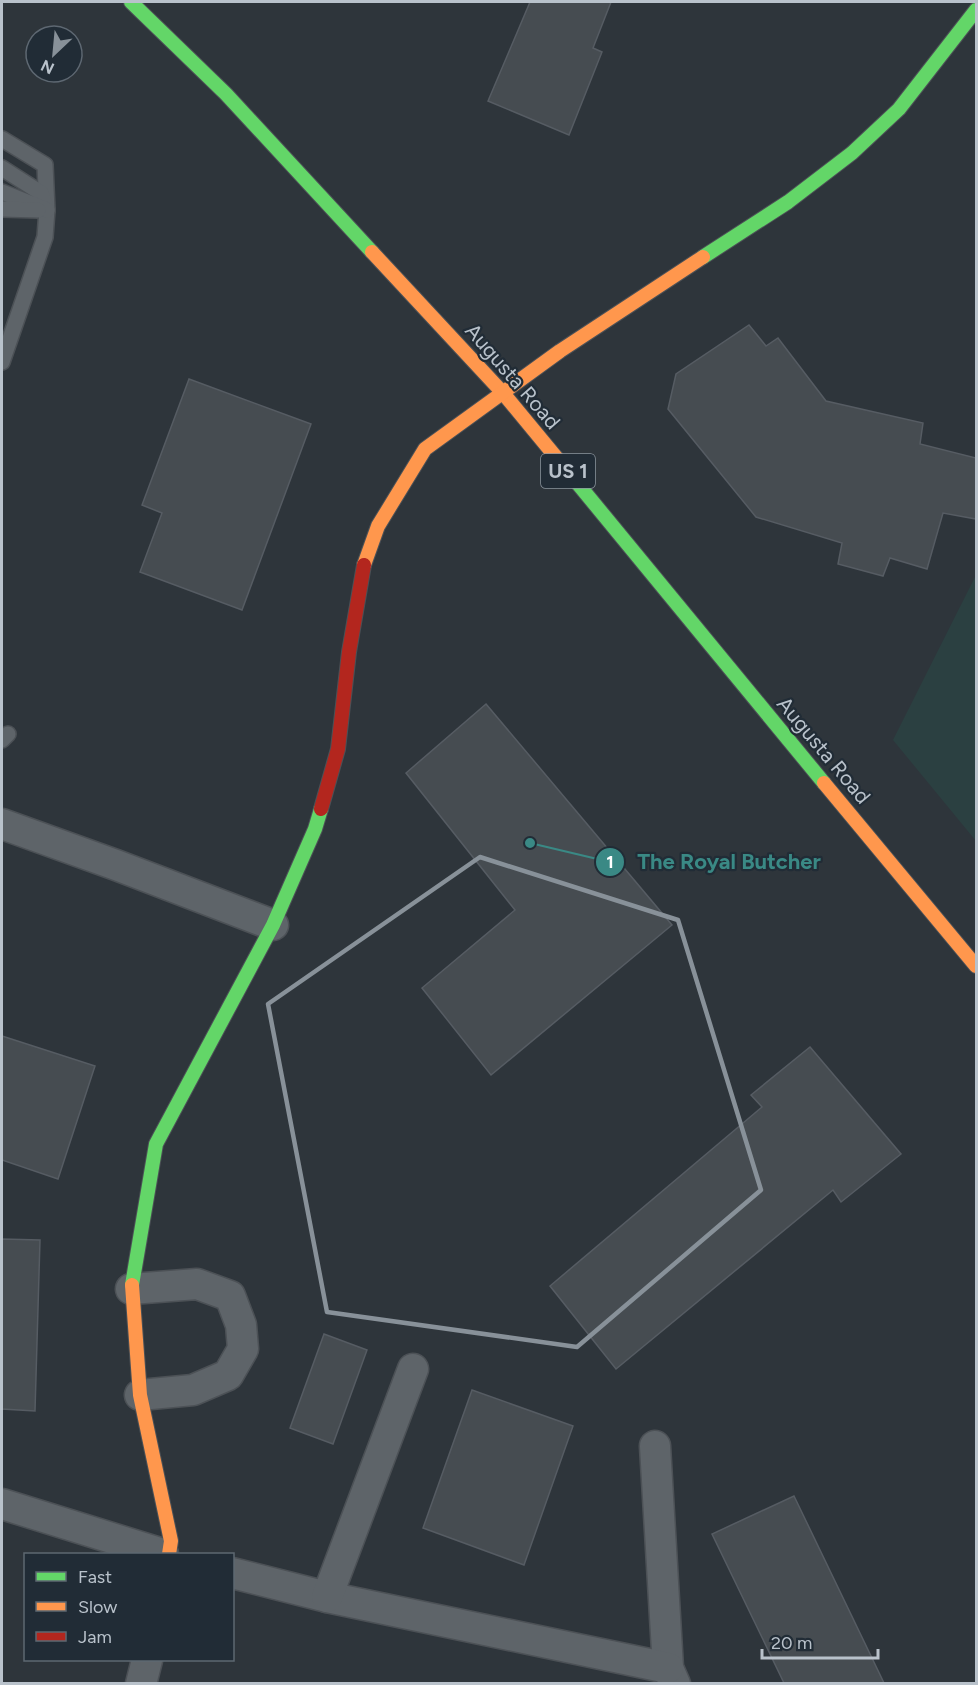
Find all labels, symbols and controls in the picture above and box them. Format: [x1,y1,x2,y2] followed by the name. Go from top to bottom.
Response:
[24,24,84,84] north arrow
[38,56,57,78] text: N
[460,318,566,434] street label: Augusta Road
[541,454,595,488] road number: US 1
[772,691,876,809] street label: Augusta Road
[595,842,833,882] callout: The Royal Butcher
[637,848,821,875] text: The Royal Butcher
[606,851,614,873] text: 1
[24,1553,234,1661] legend
[78,1566,112,1588] text: Fast
[78,1596,117,1618] text: Slow
[762,1622,878,1660] scale bar
[78,1626,112,1648] text: Jam
[771,1632,812,1654] text: 20 m

